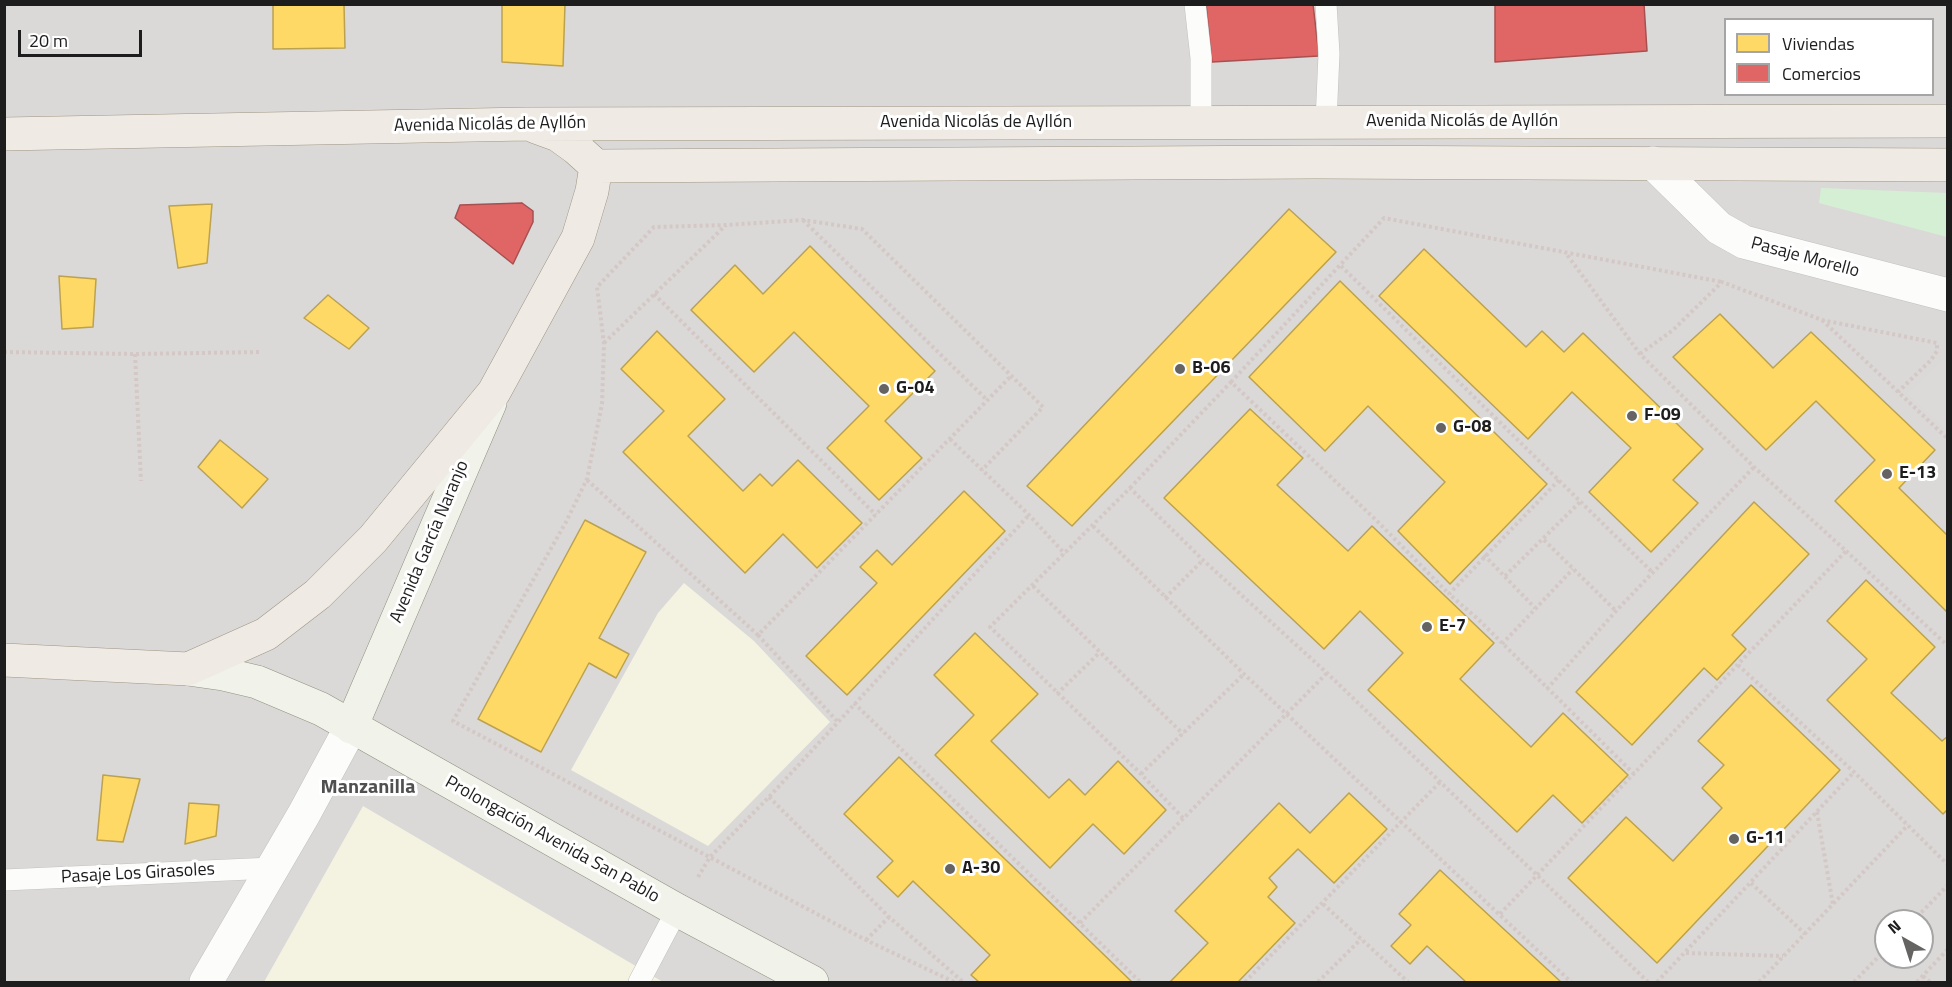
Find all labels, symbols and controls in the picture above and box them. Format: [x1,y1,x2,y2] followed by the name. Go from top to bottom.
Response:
[21,18,146,56] scale bar
[1724,18,1934,96] legend
[29,27,68,54] text: 20 m
[1782,30,1855,57] text: Viviendas
[1782,60,1861,87] text: Comercios
[1366,111,1558,133] street label: Avenida Nicolás de Ayllón
[880,112,1072,134] street label: Avenida Nicolás de Ayllón
[394,113,586,137] street label: Avenida Nicolás de Ayllón
[1748,233,1862,283] street label: Pasaje Morello
[1192,358,1230,380] place label: B-06
[1173,362,1187,376] marker: B-06
[896,378,935,400] place label: G-04
[877,382,891,396] marker: G-04
[1644,405,1681,427] place label: F-09
[1625,409,1639,423] marker: F-09
[1453,417,1492,439] place label: G-08
[1434,421,1448,435] marker: G-08
[386,457,474,627] street label: Avenida García Naranjo
[1899,463,1936,485] place label: E-13
[1880,467,1894,481] marker: E-13
[1439,616,1466,638] place label: E-7
[1420,620,1434,634] marker: E-7
[441,772,663,908] street label: Prolongación Avenida San Pablo
[321,776,415,800] district label: Manzanilla
[1746,828,1785,850] place label: G-11
[1727,832,1741,846] marker: G-11
[962,858,1000,880] place label: A-30
[60,859,216,889] street label: Pasaje Los Girasoles
[943,862,957,876] marker: A-30
[1874,909,1934,969] north arrow
[1882,914,1906,939] text: N

